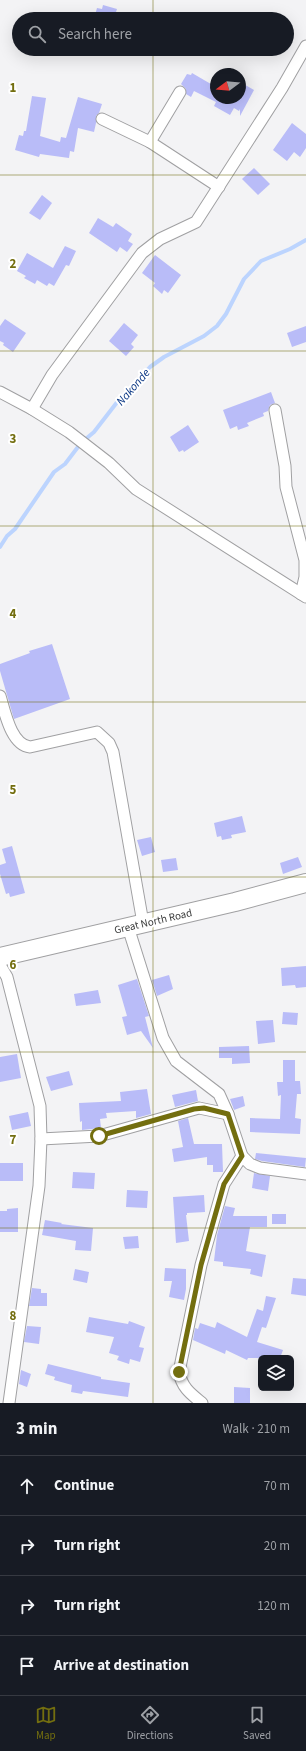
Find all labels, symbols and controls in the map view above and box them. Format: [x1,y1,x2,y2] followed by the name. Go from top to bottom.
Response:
[12,12,294,56] search box
[26,23,48,45] icon: search
[58,24,132,45] text: Search here
[210,68,246,104] north arrow
[10,79,17,97] text: 1
[10,255,17,273] text: 2
[113,365,154,410] water label: Nakonde
[10,430,17,448] text: 3
[10,605,17,623] text: 4
[10,781,17,799] text: 5
[113,905,194,938] street label: Great North Road
[10,956,17,974] text: 6
[90,1127,108,1145] route start
[10,1131,17,1149] text: 7
[10,1307,17,1325] text: 8
[258,1355,294,1391] map controls
[258,1355,294,1391] button: layers
[170,1363,188,1381] route end
[16,1417,57,1441] text: 3 min
[222,1420,290,1438] text: Walk · 210 m
[16,1475,38,1497] icon: ahead
[54,1475,114,1496] text: Continue
[264,1477,290,1495] text: 70 m
[16,1535,38,1557] icon: right
[54,1535,120,1556] text: Turn right
[264,1537,290,1555] text: 20 m
[16,1595,38,1617] icon: right
[54,1595,120,1616] text: Turn right
[257,1597,290,1615] text: 120 m
[16,1655,38,1677] icon: arrive
[54,1655,189,1676] text: Arrive at destination
[35,1704,57,1743] tab: Map
[127,1704,173,1743] tab: Directions
[243,1704,271,1743] tab: Saved

